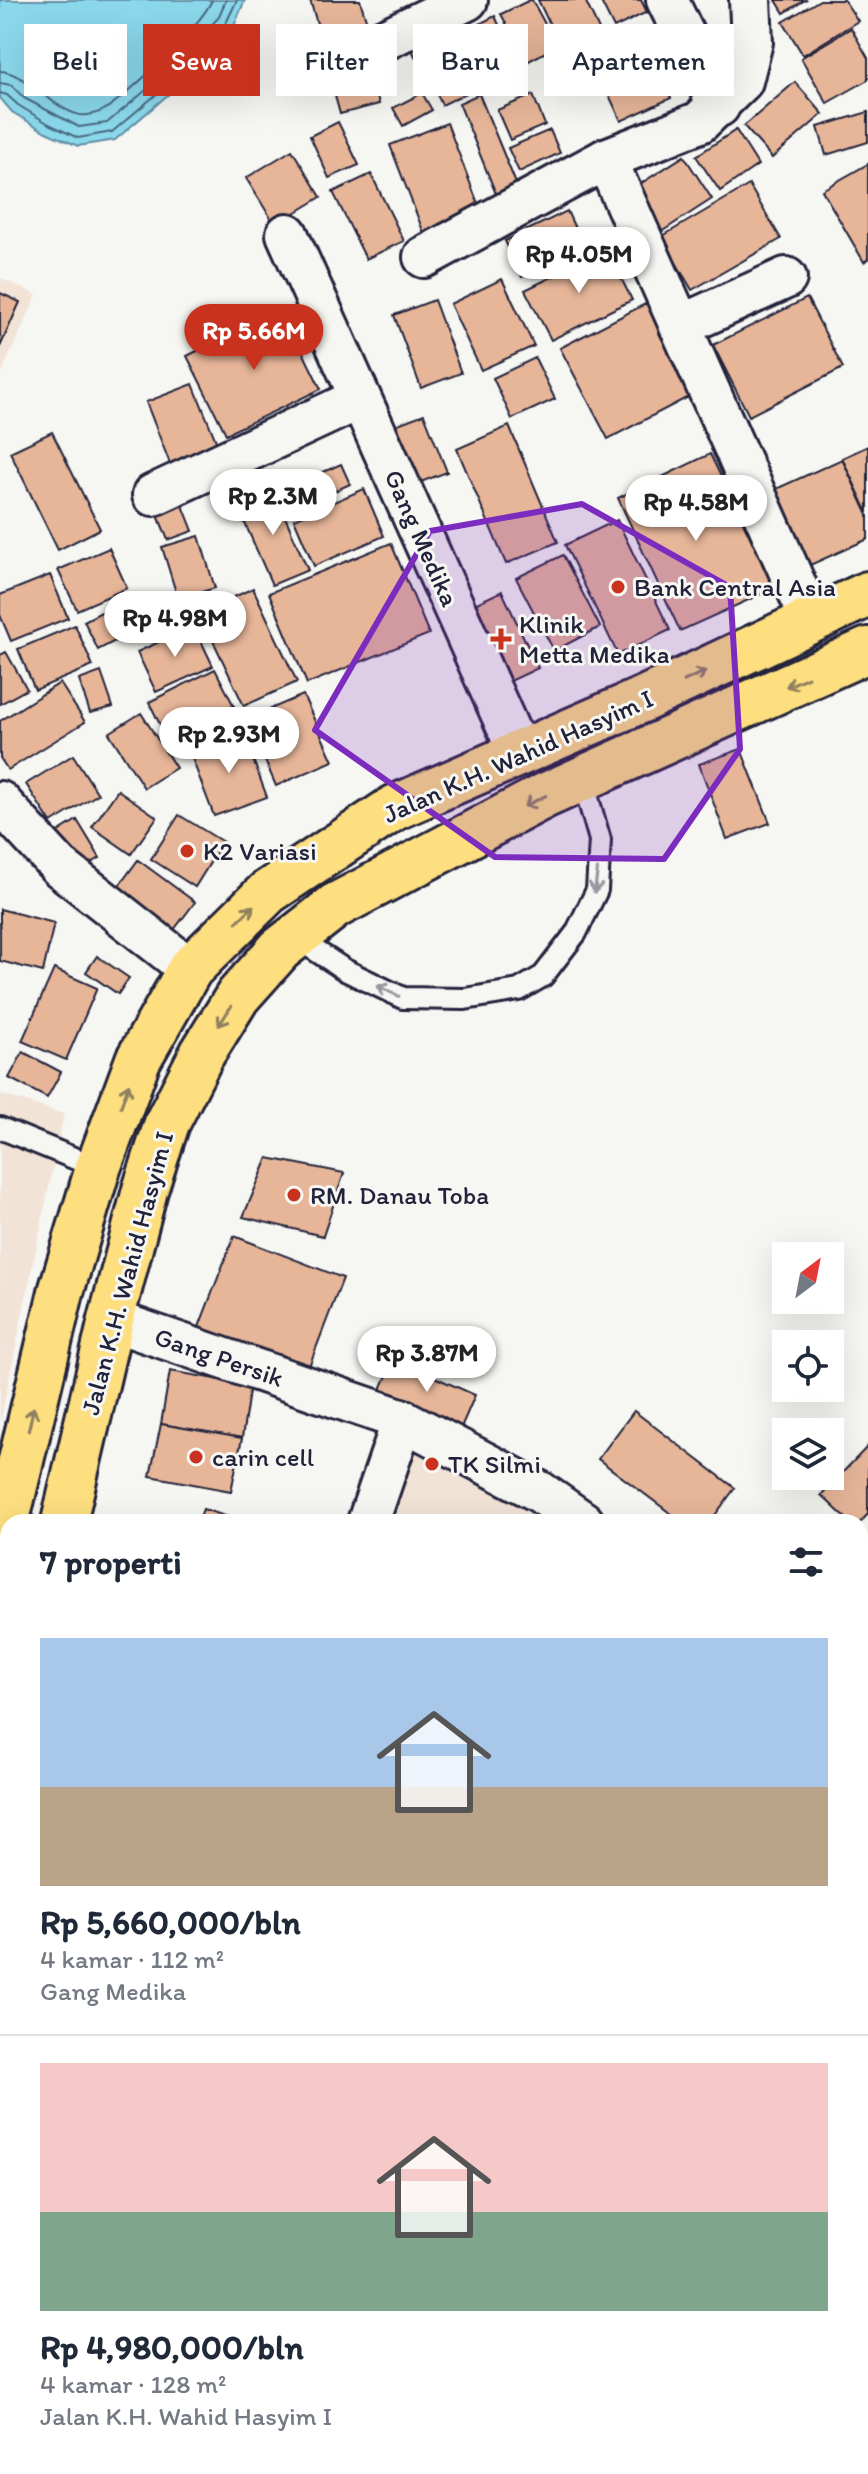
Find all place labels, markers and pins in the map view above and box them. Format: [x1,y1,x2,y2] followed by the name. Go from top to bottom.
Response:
[496,227,662,295] pin: Rp 4.05M
[171,304,337,372] pin: Rp 5.66M
[199,469,347,537] pin: Rp 2.3M
[613,475,779,543] pin: Rp 4.58M
[634,571,836,603] place label: Bank Central Asia
[609,578,627,596] marker: Bank Central Asia
[92,591,258,659] pin: Rp 4.98M
[519,608,670,670] place label: Klinik Metta Medika
[490,628,512,650] marker: Klinik Metta Medika
[146,707,312,775] pin: Rp 2.93M
[203,835,317,867] place label: K2 Variasi
[178,842,196,860] marker: K2 Variasi
[310,1179,489,1211] place label: RM. Danau Toba
[285,1186,303,1204] marker: RM. Danau Toba
[344,1326,510,1394] pin: Rp 3.87M
[212,1441,314,1473] place label: carin cell
[187,1448,205,1466] marker: carin cell
[448,1448,541,1480] place label: TK Silmi
[423,1455,441,1473] marker: TK Silmi

